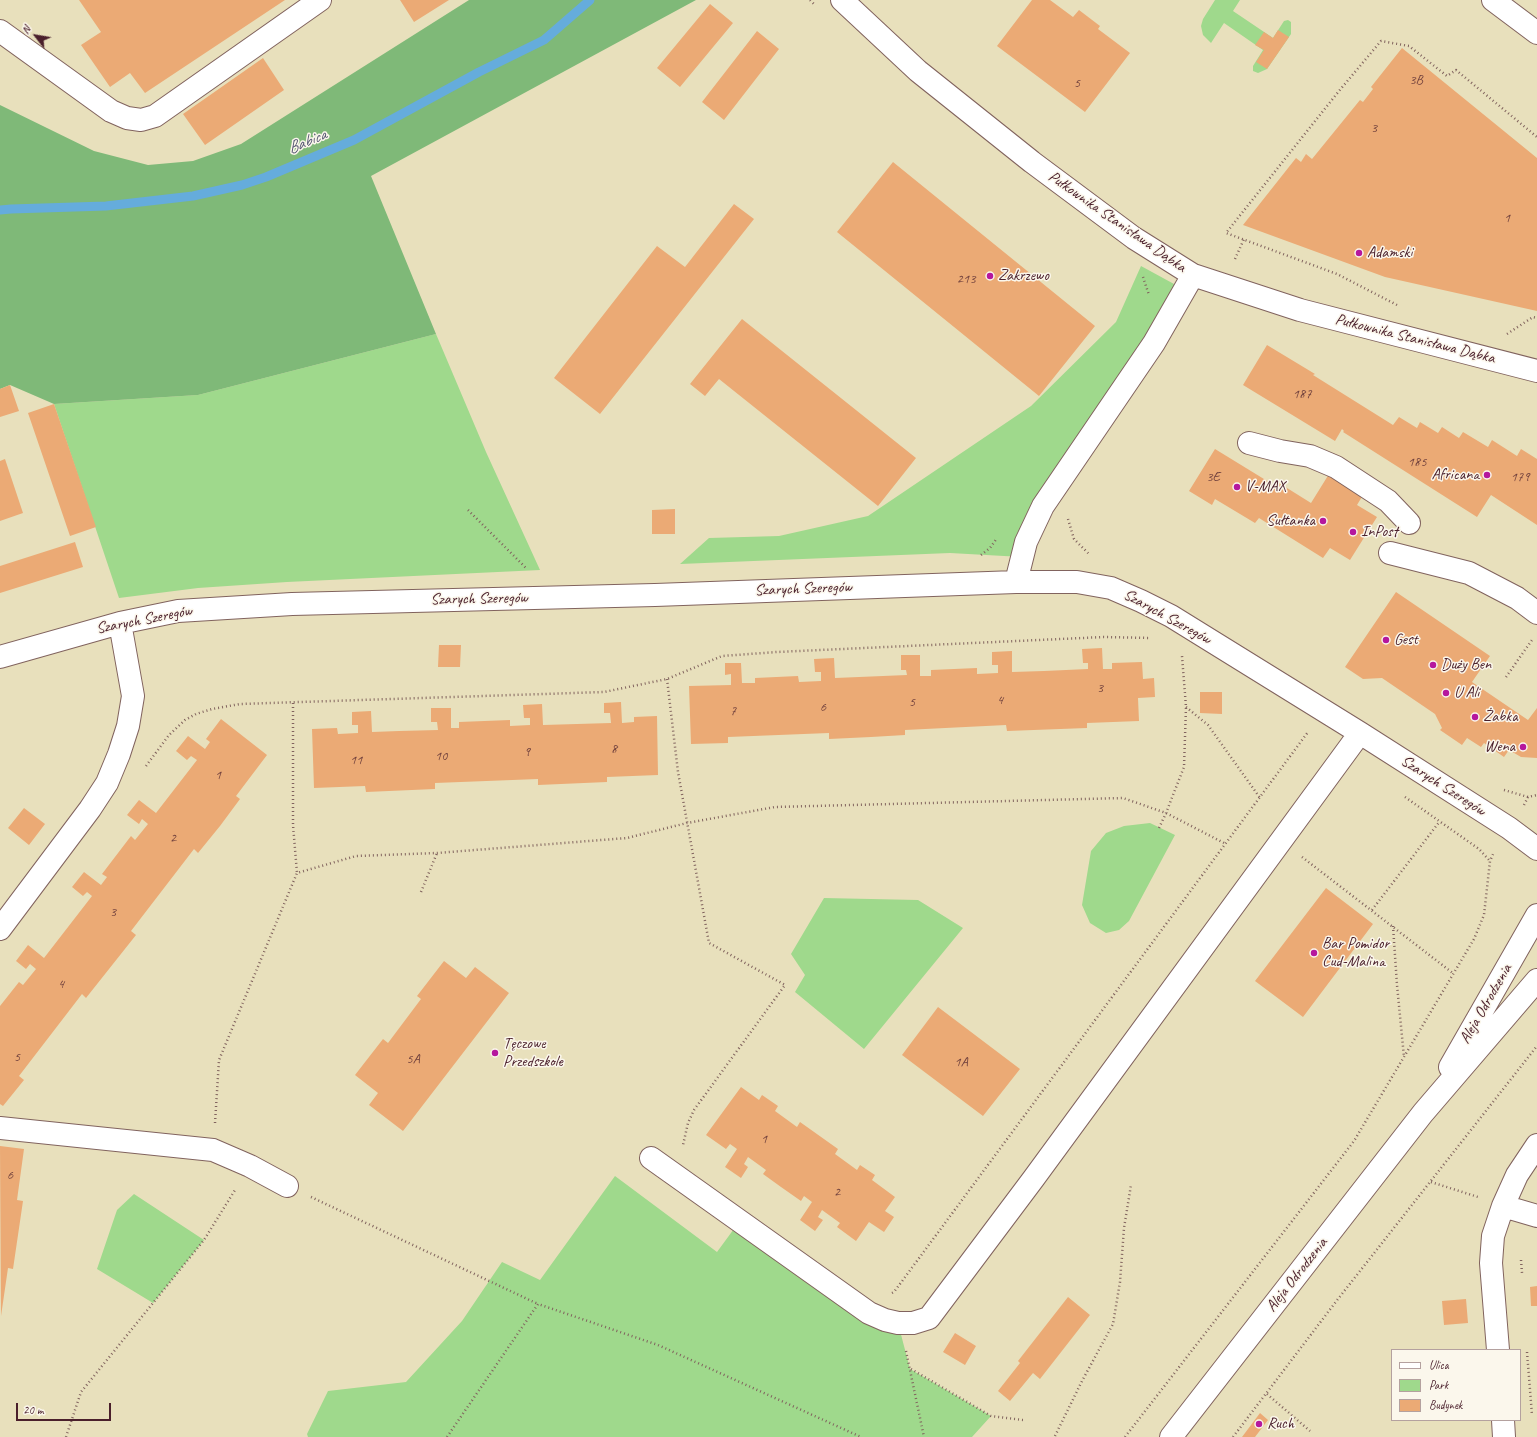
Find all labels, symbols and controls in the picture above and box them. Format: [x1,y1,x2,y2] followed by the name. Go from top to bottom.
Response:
[16,16,56,56] north arrow
[18,23,33,36] text: N
[1409,72,1423,88] house number: 3B
[1074,75,1080,91] house number: 5
[1371,120,1377,136] house number: 3
[285,125,329,159] water label: Babica
[1044,167,1190,277] street label: Pułkownika Stanisława Dąbka
[1504,210,1510,226] house number: 1
[1367,243,1412,263] place label: Adamski
[1354,248,1364,258] marker: Adamski
[998,266,1049,286] place label: Zakrzewo
[957,271,975,287] house number: 213
[985,271,995,281] marker: Zakrzewo
[1333,310,1497,368] street label: Pułkownika Stanisława Dąbka
[1293,386,1311,402] house number: 187
[1408,454,1426,470] house number: 185
[1431,465,1479,485] place label: Africana
[1206,469,1220,485] house number: 3E
[1511,469,1529,485] house number: 179
[1482,470,1492,480] marker: Africana
[1245,477,1286,497] place label: V-MAX
[1232,482,1242,492] marker: V-MAX
[1266,511,1315,531] place label: Sułtanka
[1318,516,1328,526] marker: Sułtanka
[1361,522,1398,542] place label: InPost
[1348,527,1358,537] marker: InPost
[754,578,852,600] street label: Szarych Szeregów
[1120,585,1214,649] street label: Szarych Szeregów
[430,589,528,609] street label: Szarych Szeregów
[95,601,193,639] street label: Szarych Szeregów
[1394,630,1418,650] place label: Gest
[1381,635,1391,645] marker: Gest
[1441,655,1491,675] place label: Duży Ben
[1428,660,1438,670] marker: Duży Ben
[1097,680,1103,696] house number: 3
[1454,683,1479,703] place label: U Ali
[1441,688,1451,698] marker: U Ali
[997,692,1003,708] house number: 4
[909,694,915,710] house number: 5
[820,699,826,715] house number: 6
[730,703,736,719] house number: 7
[1483,707,1518,727] place label: Żabka
[1470,712,1480,722] marker: Żabka
[1485,737,1515,757] place label: Wena
[611,741,617,757] house number: 8
[1518,742,1528,752] marker: Wena
[524,744,530,760] house number: 9
[435,748,447,764] house number: 10
[350,752,362,768] house number: 11
[1397,752,1489,820] street label: Szarych Szeregów
[215,767,221,783] house number: 1
[170,830,176,846] house number: 2
[110,904,116,920] house number: 3
[1322,934,1389,972] place label: Bar Pomidor Cud-Malina
[1309,948,1319,958] marker: Bar Pomidor Cud-Malina
[1455,961,1517,1047] street label: Aleja Odrodzenia
[58,976,64,992] house number: 4
[503,1034,563,1072] place label: Tęczowe Przedszkole
[490,1048,500,1058] marker: Tęczowe Przedszkole
[14,1049,20,1065] house number: 5
[406,1051,420,1067] house number: 5A
[954,1054,968,1070] house number: 1A
[761,1131,767,1147] house number: 1
[7,1167,13,1183] house number: 6
[834,1184,840,1200] house number: 2
[1262,1234,1332,1316] street label: Aleja Odrodzenia
[1391,1349,1521,1421] legend
[1429,1357,1448,1373] text: Ulica
[1429,1377,1448,1393] text: Park
[18,1395,113,1421] scale bar
[1429,1397,1462,1413] text: Budynek
[23,1402,43,1418] text: 20 m
[1267,1414,1294,1434] place label: Ruch
[1254,1419,1264,1429] marker: Ruch

